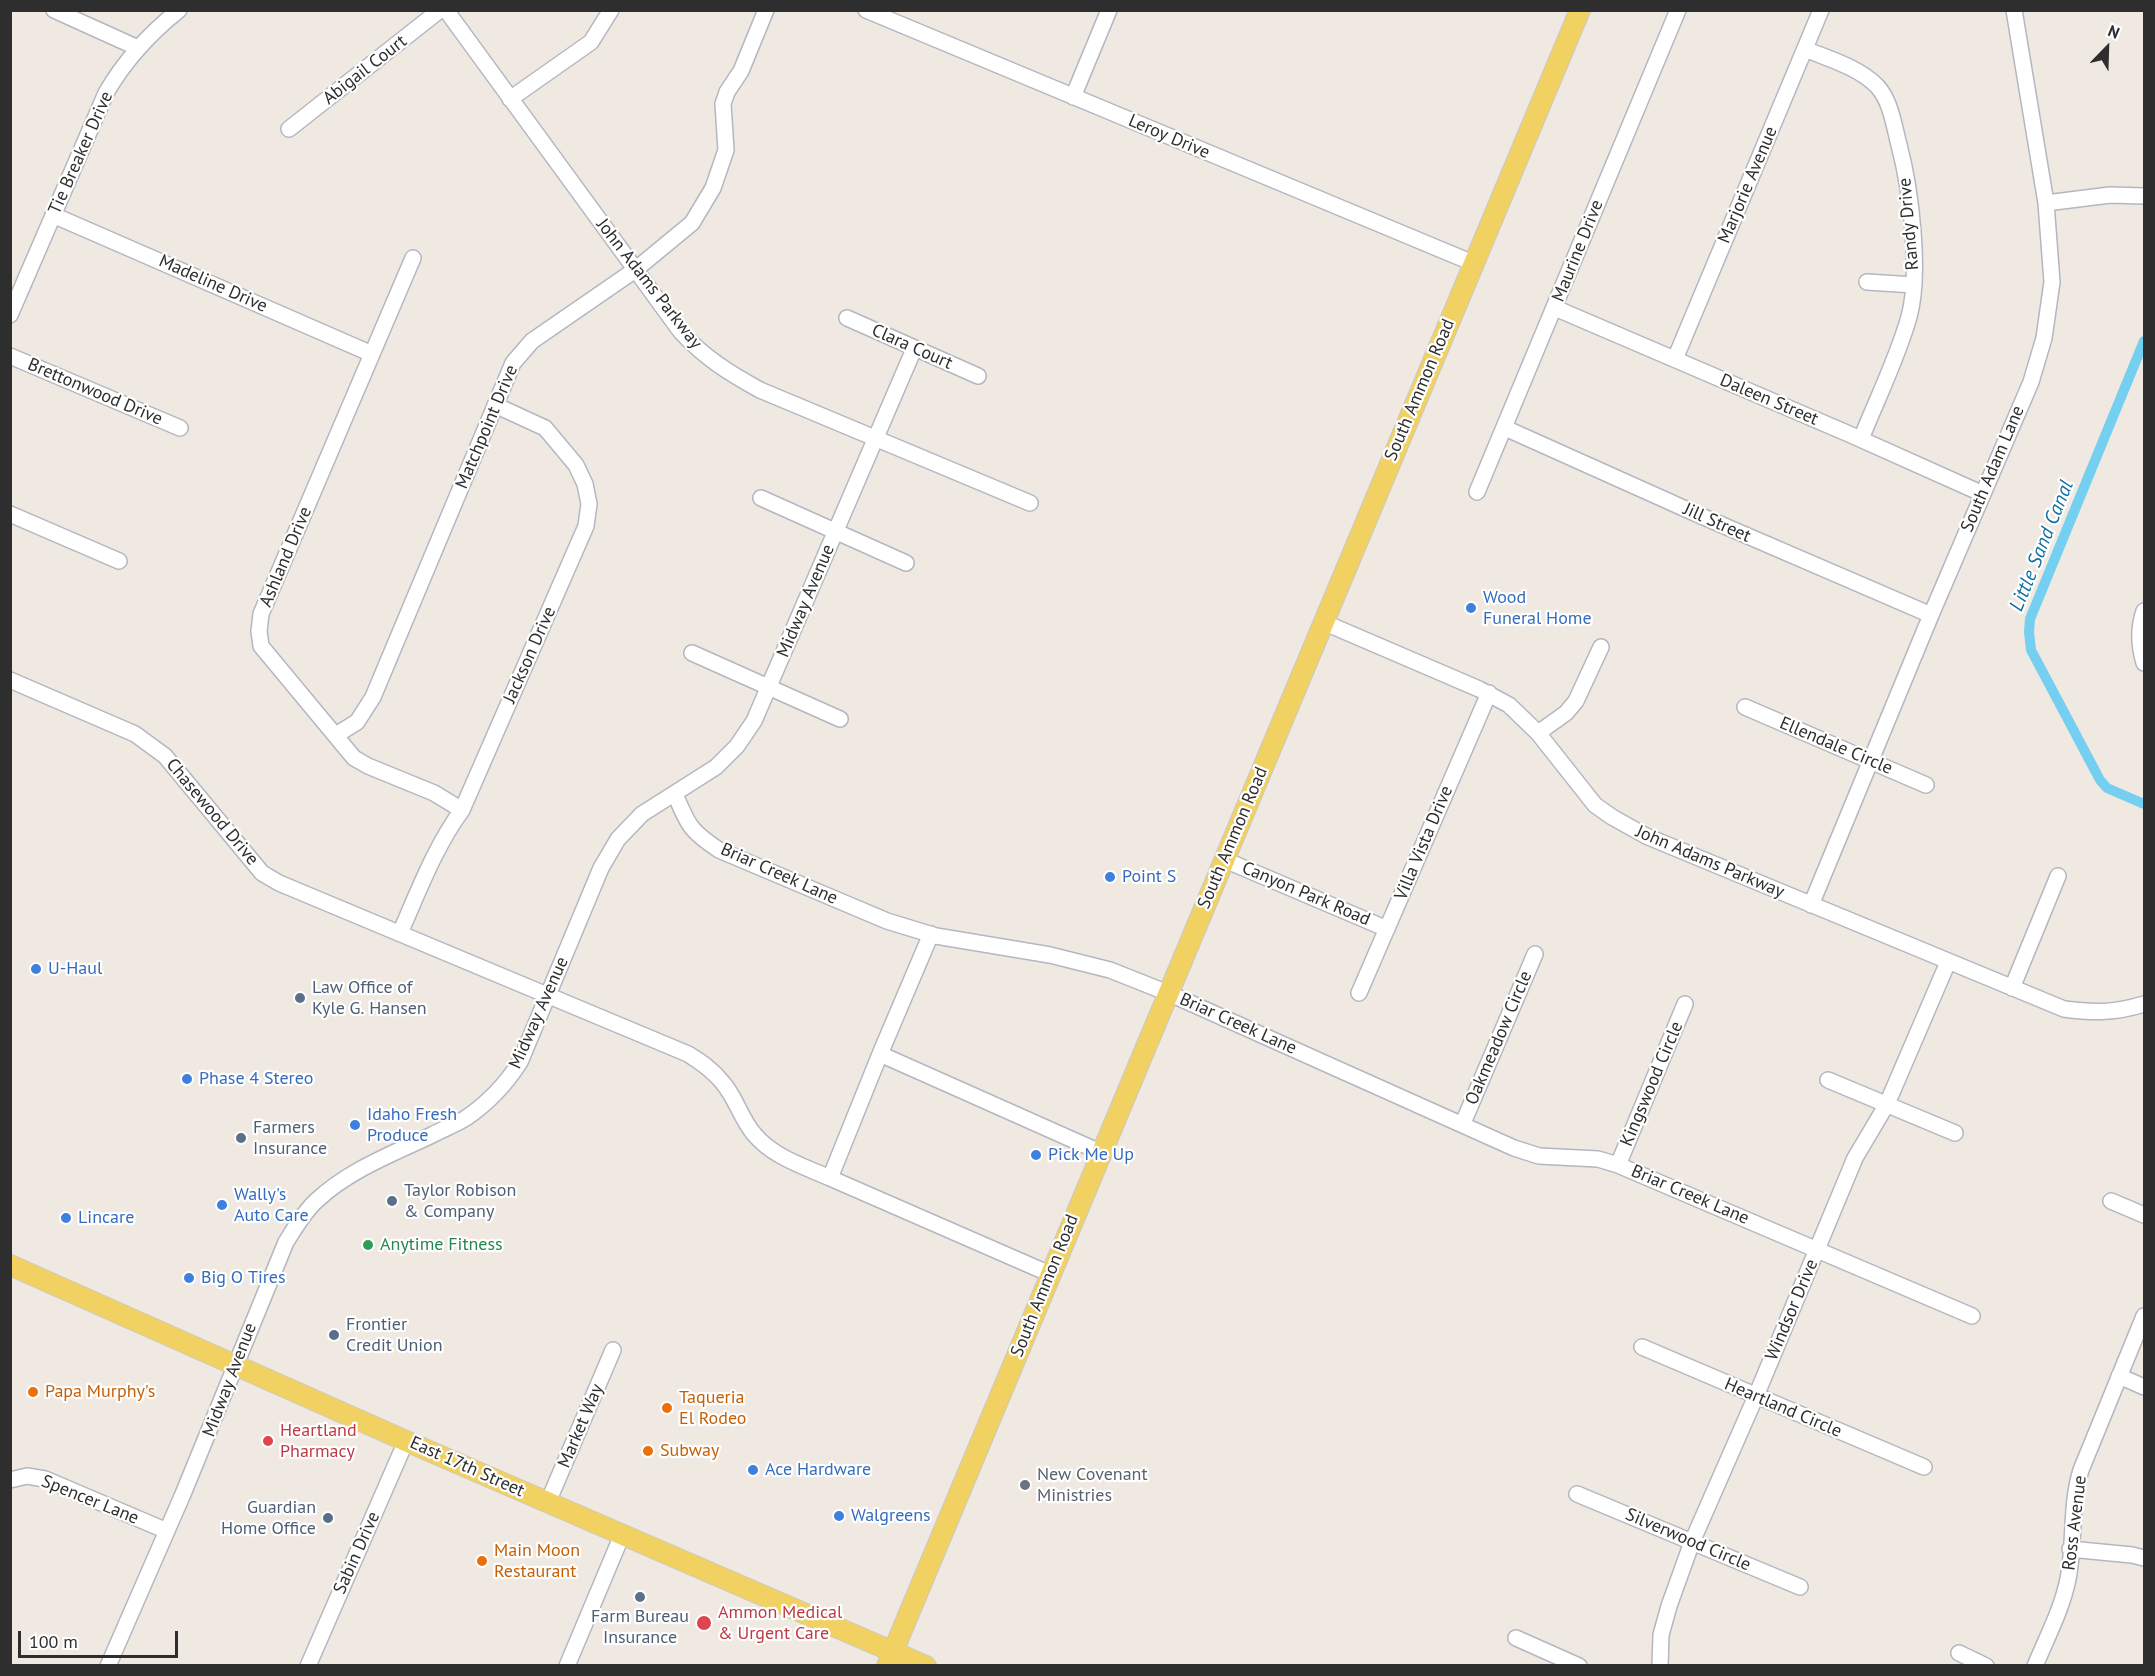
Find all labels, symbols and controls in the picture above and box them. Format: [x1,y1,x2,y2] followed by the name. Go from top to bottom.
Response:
[2077,18,2137,78] north arrow
[2105,20,2123,43] text: N
[319,31,411,109] street label: Abigail Court
[44,88,118,218] street label: Tie Breaker Drive
[1125,110,1213,164] street label: Leroy Drive
[1714,123,1782,247] street label: Marjorie Avenue
[1894,177,1924,271] street label: Randy Drive
[1548,197,1608,305] street label: Maurine Drive
[591,215,707,353] street label: John Adams Parkway
[156,251,270,317] street label: Madeline Drive
[1380,316,1460,464] street label: South Ammon Road
[868,320,956,374] street label: Clara Court
[24,354,166,430] street label: Brettonwood Drive
[451,362,523,492] street label: Matchpoint Drive
[1717,370,1821,430] street label: Daleen Street
[1957,403,2029,535] street label: South Adam Lane
[2005,477,2079,615] water label: Little Sand Canal
[1680,499,1754,547] street label: Jill Street
[255,504,317,610] street label: Ashland Drive
[773,541,839,661] street label: Midway Avenue
[1483,587,1592,630] place label: Wood Funeral Home
[1464,601,1478,615] marker: Wood Funeral Home
[499,604,561,706] street label: Jackson Drive
[1776,712,1896,780] street label: Ellendale Circle
[161,754,263,870] street label: Chasewood Drive
[1193,764,1273,912] street label: South Ammon Road
[1390,783,1458,903] street label: Villa Vista Drive
[1633,821,1787,903] street label: John Adams Parkway
[717,839,841,909] street label: Briar Creek Lane
[1239,857,1373,931] street label: Canyon Park Road
[1122,866,1176,888] place label: Point S
[1103,870,1117,884] marker: Point S
[505,954,573,1072] street label: Midway Avenue
[48,958,102,980] place label: U-Haul
[29,962,43,976] marker: U-Haul
[1461,968,1537,1108] street label: Oakmeadow Circle
[312,977,427,1020] place label: Law Office of Kyle G. Hansen
[1176,989,1300,1059] street label: Briar Creek Lane
[293,991,307,1005] marker: Law Office of Kyle G. Hansen
[1616,1018,1688,1150] street label: Kingswood Circle
[199,1068,313,1090] place label: Phase 4 Stereo
[180,1072,194,1086] marker: Phase 4 Stereo
[367,1104,457,1146] place label: Idaho Fresh Produce
[253,1117,327,1160] place label: Farmers Insurance
[348,1118,362,1132] marker: Idaho Fresh Produce
[234,1131,248,1145] marker: Farmers Insurance
[1048,1144,1134,1166] place label: Pick Me Up
[1029,1148,1043,1162] marker: Pick Me Up
[1628,1160,1752,1230] street label: Briar Creek Lane
[404,1180,516,1222] place label: Taylor Robison & Company
[234,1184,309,1226] place label: Wally's Auto Care
[385,1194,399,1208] marker: Taylor Robison & Company
[215,1198,229,1212] marker: Wally's Auto Care
[78,1207,134,1229] place label: Lincare
[59,1211,73,1225] marker: Lincare
[1007,1212,1083,1360] street label: South Ammon Road
[380,1234,503,1256] place label: Anytime Fitness
[361,1238,375,1252] marker: Anytime Fitness
[1761,1256,1823,1364] street label: Windsor Drive
[201,1267,286,1289] place label: Big O Tires
[182,1271,196,1285] marker: Big O Tires
[346,1314,443,1356] place label: Frontier Credit Union
[198,1320,262,1440] street label: Midway Avenue
[327,1328,341,1342] marker: Frontier Credit Union
[1721,1374,1845,1442] street label: Heartland Circle
[45,1381,155,1403] place label: Papa Murphy's
[554,1381,608,1471] street label: Market Way
[26,1385,40,1399] marker: Papa Murphy's
[679,1387,746,1430] place label: Taqueria El Rodeo
[660,1401,674,1415] marker: Taqueria El Rodeo
[280,1420,357,1462] place label: Heartland Pharmacy
[406,1432,528,1502] street label: East 17th Street
[261,1434,275,1448] marker: Heartland Pharmacy
[660,1440,719,1462] place label: Subway
[641,1444,655,1458] marker: Subway
[765,1459,871,1481] place label: Ace Hardware
[746,1463,760,1477] marker: Ace Hardware
[1037,1464,1148,1506] place label: New Covenant Ministries
[38,1471,142,1529] street label: Spencer Lane
[2058,1474,2092,1572] street label: Ross Avenue
[1018,1478,1032,1492] marker: New Covenant Ministries
[221,1497,316,1540] place label: Guardian Home Office
[1622,1504,1754,1576] street label: Silverwood Circle
[851,1505,931,1527] place label: Walgreens
[329,1508,385,1598] street label: Sabin Drive
[832,1509,846,1523] marker: Walgreens
[321,1511,335,1525] marker: Guardian Home Office
[494,1540,580,1582] place label: Main Moon Restaurant
[475,1554,489,1568] marker: Main Moon Restaurant
[633,1590,647,1604] marker: Farm Bureau Insurance
[718,1602,842,1644] place label: Ammon Medical & Urgent Care
[591,1606,689,1648] place label: Farm Bureau Insurance
[695,1614,713,1632] marker: Ammon Medical & Urgent Care
[21,1619,182,1657] scale bar
[29,1630,78,1653] text: 100 m

